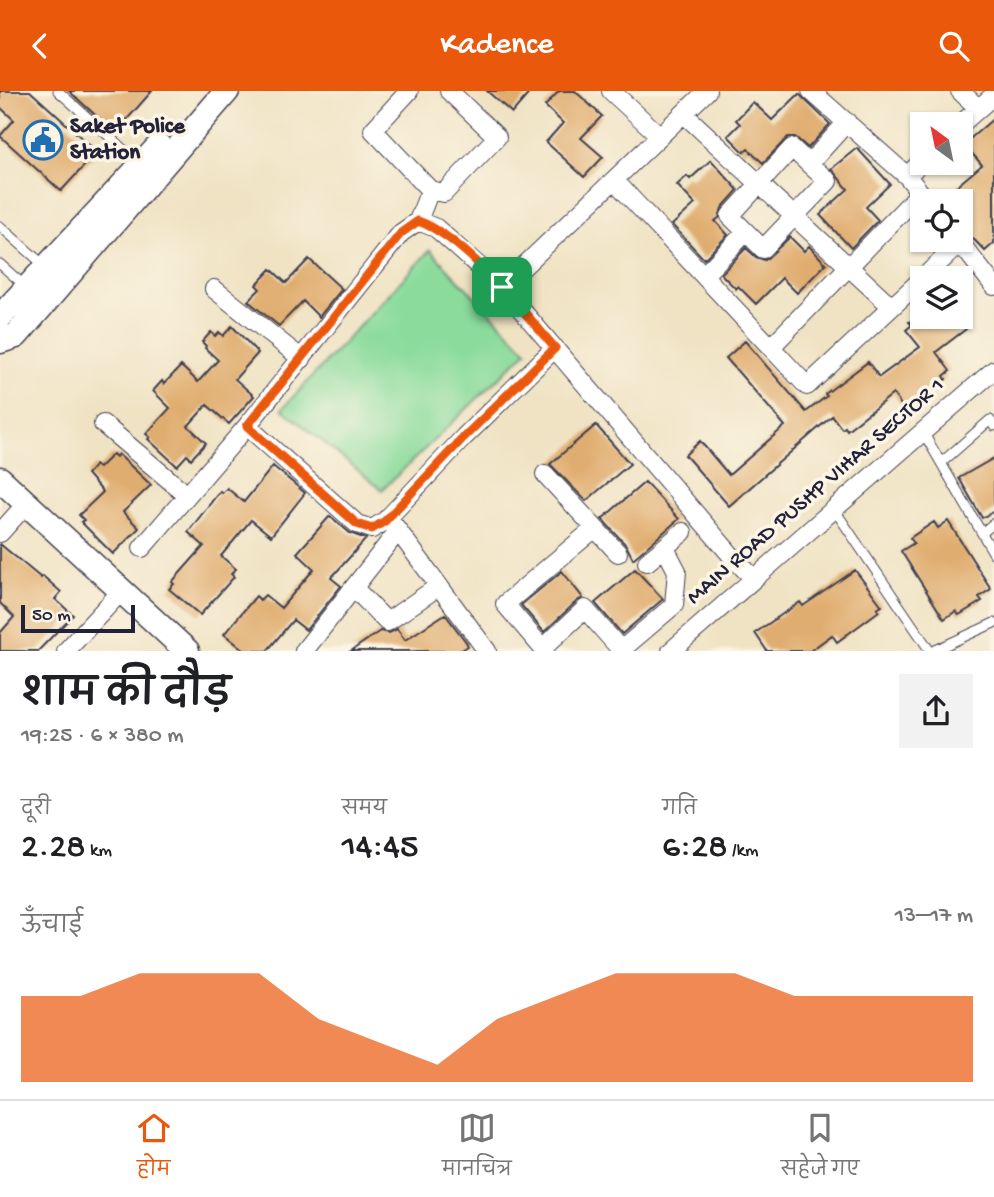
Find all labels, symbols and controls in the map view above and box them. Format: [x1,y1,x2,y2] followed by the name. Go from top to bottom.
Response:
[21,27,59,65] icon: back
[440,27,554,65] text: Kadence
[935,27,973,65] icon: search
[910,112,973,175] north arrow
[910,112,973,329] map controls
[70,114,186,167] place label: Saket Police Station
[22,119,64,161] public building icon: Saket Police Station
[910,189,973,252] button: locate
[472,257,532,317] pin
[910,266,973,329] button: layers
[483,268,521,306] icon: arrive
[682,373,950,611] street label: MAIN ROAD PUSHP VIHAR SECTOR 1
[21,602,135,634] scale bar
[32,605,71,628] text: 50 m
[899,674,973,748] button: share
[21,675,231,719] text: शाम की दौड़
[21,723,184,750] text: 19:25 · 6 × 380 m
[21,799,51,822] text: दूरी
[342,799,387,822] text: समय
[662,799,697,822] text: गति
[21,828,85,869] text: 2.28
[342,828,418,869] text: 14:45
[662,828,727,869] text: 6:28
[85,840,112,863] text: km
[727,840,758,863] text: /km
[895,903,973,930] text: 13–17 m
[21,914,83,941] text: ऊँचाई
[135,1109,173,1189] tab: होम
[442,1109,512,1189] tab: मानचित्र
[781,1109,859,1189] tab: सहेजे गए

